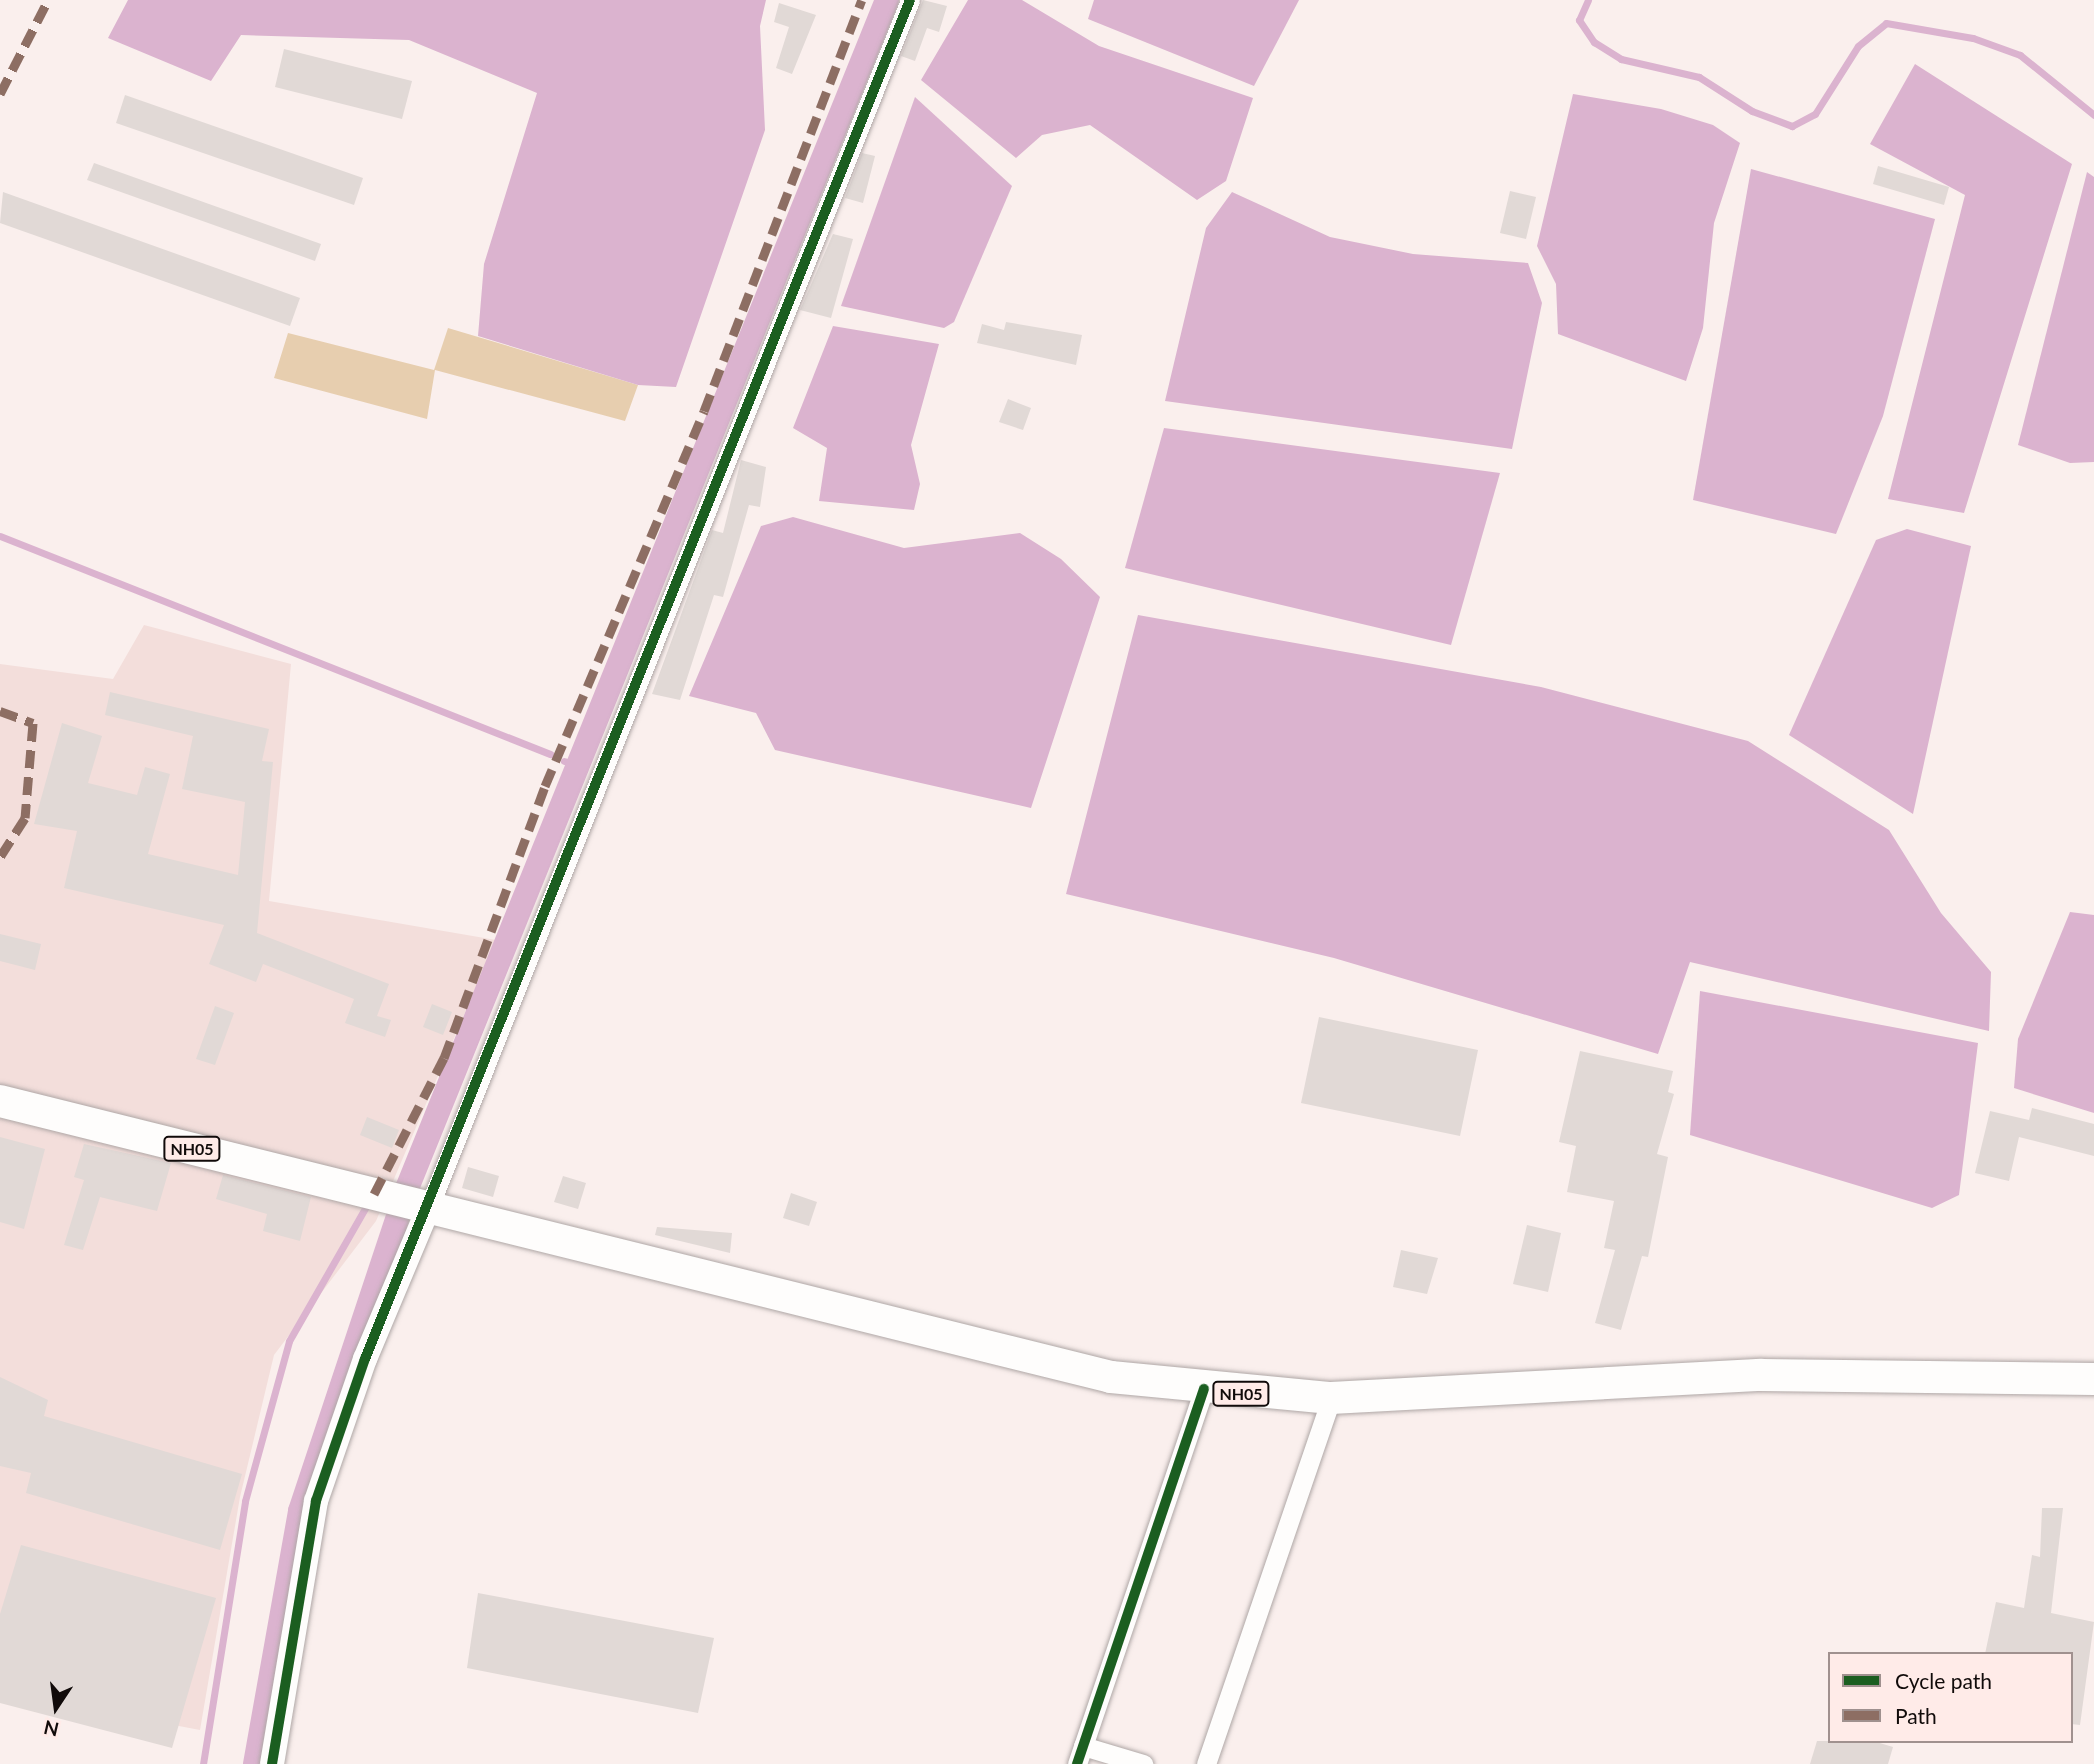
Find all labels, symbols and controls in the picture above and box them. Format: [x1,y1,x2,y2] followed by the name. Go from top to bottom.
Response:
[162,1136,222,1162] road number: NH05
[1211,1382,1271,1406] road number: NH05
[1828,1652,2073,1743] legend
[1895,1668,1992,1693] text: Cycle path
[21,1673,91,1743] north arrow
[1895,1703,1937,1728] text: Path
[41,1716,61,1742] text: N

